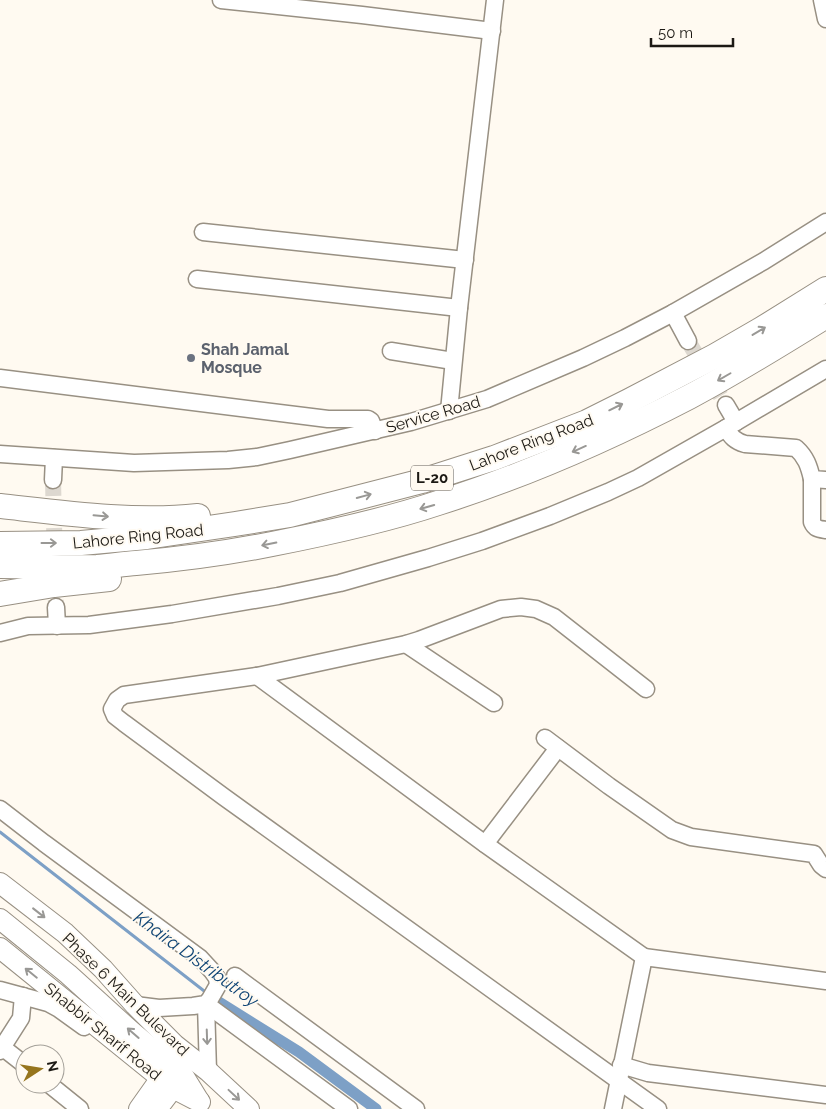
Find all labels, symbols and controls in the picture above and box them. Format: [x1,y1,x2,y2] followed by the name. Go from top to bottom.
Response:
[651,15,734,47] scale bar
[658,24,693,42] text: 50 m
[752,325,766,335] one-way arrow
[201,340,290,377] place label: Shah Jamal Mosque
[185,352,197,364] marker: Shah Jamal Mosque
[717,372,732,382] one-way arrow
[384,392,483,437] street label: Service Road
[608,402,623,412] one-way arrow
[467,410,596,475] street label: Lahore Ring Road
[572,445,587,455] one-way arrow
[411,466,453,490] road number: L-20
[356,491,372,500] one-way arrow
[419,502,435,512] one-way arrow
[92,511,108,521] one-way arrow
[72,520,204,553] street label: Lahore Ring Road
[40,538,56,548] one-way arrow
[261,540,277,550] one-way arrow
[130,906,264,1012] water label: Khaira Distributroy
[32,907,45,918] one-way arrow
[58,929,193,1060] street label: Phase 6 Main Bulevard
[25,967,38,978] one-way arrow
[41,979,165,1084] street label: Shabbir Sharif Road
[127,1027,140,1039] one-way arrow
[203,1029,212,1045] one-way arrow
[15,1044,65,1094] north arrow
[44,1059,62,1073] text: N
[227,1089,240,1101] one-way arrow

